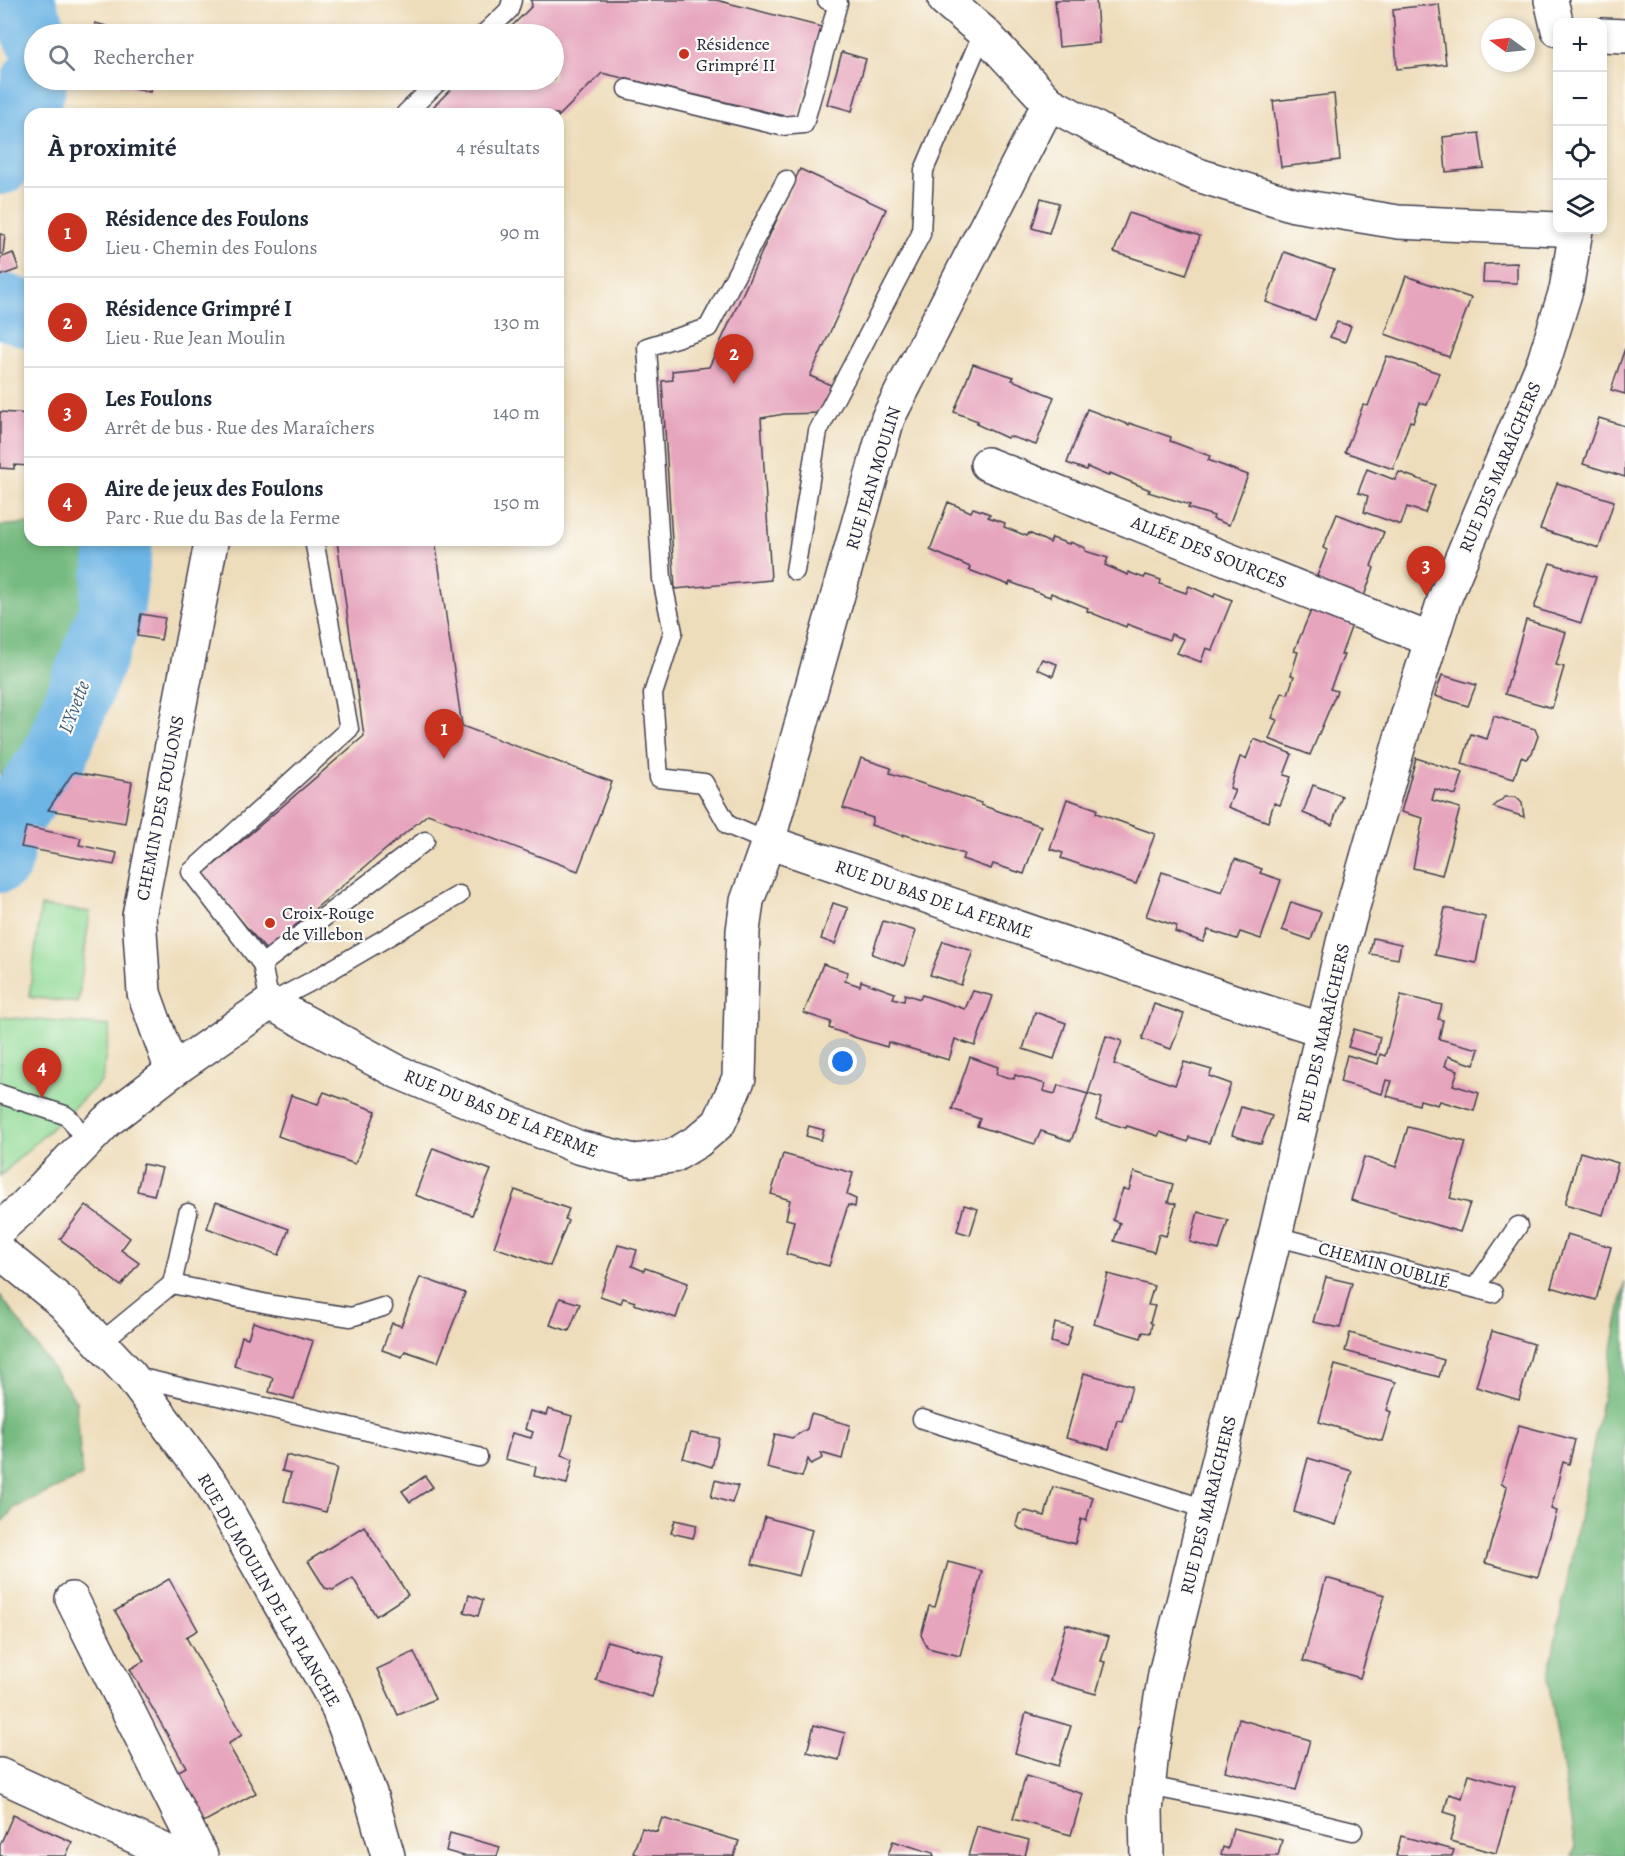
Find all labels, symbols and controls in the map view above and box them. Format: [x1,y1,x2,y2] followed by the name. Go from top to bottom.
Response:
[1481,18,1535,72] north arrow
[1553,18,1607,234] map controls
[1553,18,1607,72] button: +
[24,24,564,90] search box
[696,32,775,77] place label: Résidence Grimpré II
[45,41,78,74] icon: search
[93,42,194,72] text: Rechercher
[677,47,691,61] marker: Résidence Grimpré II
[1553,72,1607,126] button: −
[1553,126,1607,180] button: locate
[48,130,177,165] text: À proximité
[456,134,540,161] text: 4 résultats
[1553,180,1607,234] button: layers
[105,204,309,234] text: Résidence des Foulons
[64,219,71,246] text: 1
[500,219,540,246] text: 90 m
[105,234,317,261] text: Lieu · Chemin des Foulons
[105,294,292,324] text: Résidence Grimpré I
[63,309,72,336] text: 2
[494,309,540,336] text: 130 m
[105,324,286,351] text: Lieu · Rue Jean Moulin
[714,334,754,384] pin: 2
[1453,378,1547,556] street label: RUE DES MARAÎCHERS
[105,384,212,414] text: Les Foulons
[63,399,72,426] text: 3
[493,399,540,426] text: 140 m
[840,403,906,552] street label: RUE JEAN MOULIN
[105,414,375,441] text: Arrêt de bus · Rue des Maraîchers
[105,474,324,504] text: Aire de jeux des Foulons
[63,489,72,516] text: 4
[493,489,540,516] text: 150 m
[105,504,340,531] text: Parc · Rue du Bas de la Ferme
[1127,509,1290,594] street label: ALLÉE DES SOURCES
[1406,546,1446,596] pin: 3
[52,677,96,737] water label: L'Yvette
[424,710,464,759] pin: 1
[130,713,190,903] street label: CHEMIN DES FOULONS
[832,854,1036,944] street label: RUE DU BAS DE LA FERME
[282,901,374,946] place label: Croix-Rouge de Villebon
[263,916,277,930] marker: Croix-Rouge de Villebon
[1291,941,1355,1125] street label: RUE DES MARAÎCHERS
[828,1047,857,1076] your location
[22,1048,62,1098] pin: 4
[400,1063,602,1163] street label: RUE DU BAS DE LA FERME
[1316,1236,1452,1294] street label: CHEMIN OUBLIÉ
[1174,1413,1242,1597] street label: RUE DES MARAÎCHERS
[192,1469,346,1711] street label: RUE DU MOULIN DE LA PLANCHE

